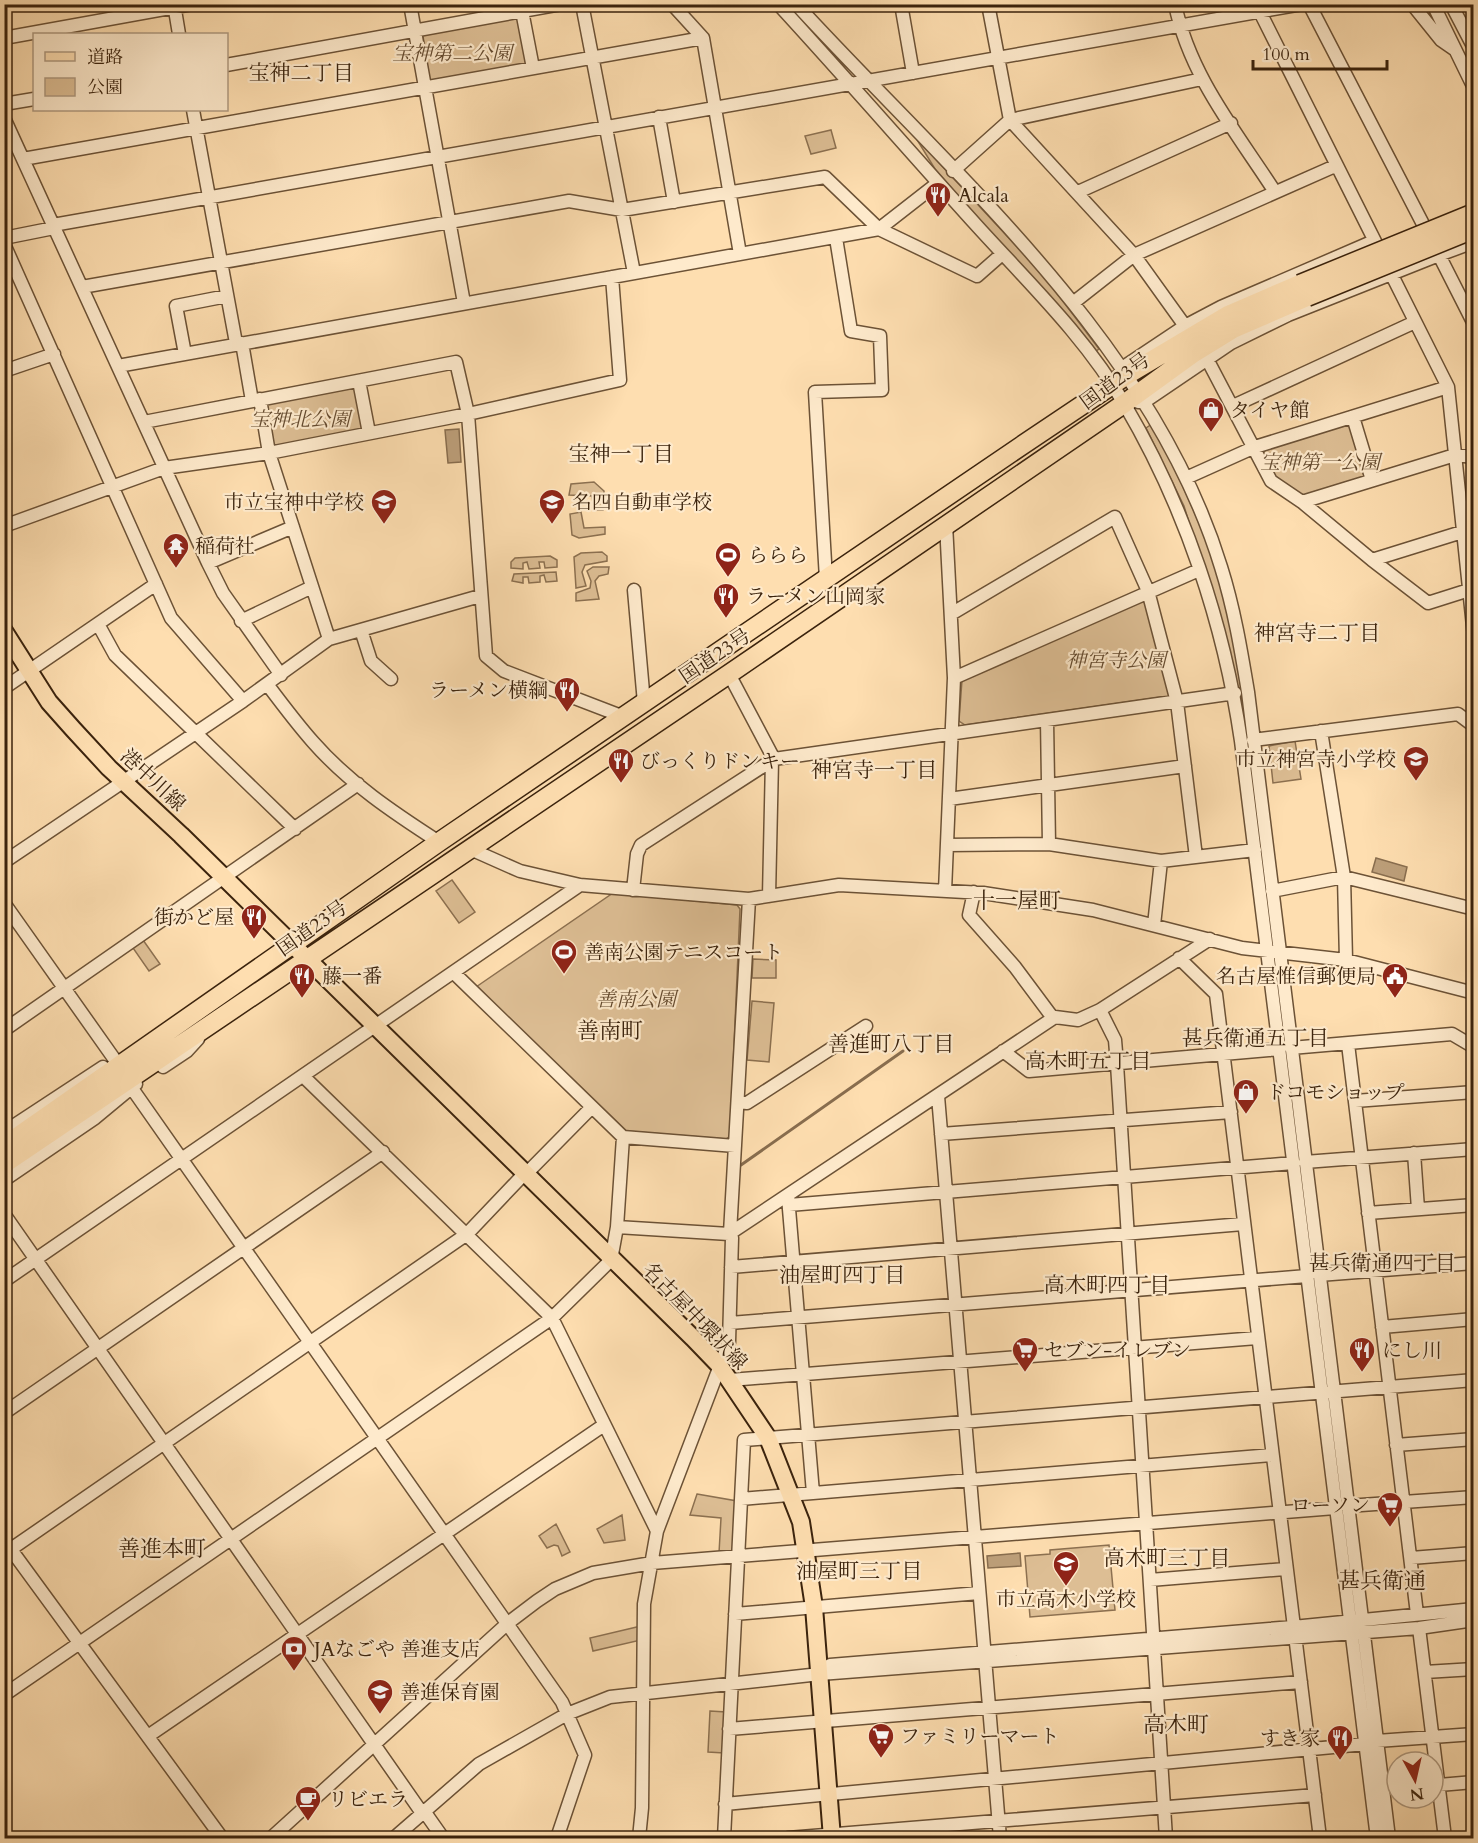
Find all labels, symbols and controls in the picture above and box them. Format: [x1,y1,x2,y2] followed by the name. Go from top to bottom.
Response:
[33,33,228,111] legend
[1253,33,1386,71] scale bar
[392,40,515,67] park label: 宝神第二公園
[1262,42,1310,67] text: 100 m
[87,45,123,70] text: 道路
[249,59,354,88] district label: 宝神二丁目
[87,75,123,100] text: 公園
[923,180,953,218] restaurant icon: Alcala
[958,182,1009,209] place label: Alcala
[1075,346,1155,416] street label: 国道23号
[1196,395,1226,433] shop icon: タイヤ館
[1230,397,1310,424] place label: タイヤ館
[250,406,353,433] park label: 宝神北公園
[569,440,674,469] district label: 宝神一丁目
[1260,449,1383,476] park label: 宝神第一公園
[369,487,399,525] school or university icon: 市立宝神中学校
[537,487,567,525] school or university icon: 名四自動車学校
[224,489,364,516] place label: 市立宝神中学校
[572,489,712,516] place label: 名四自動車学校
[161,531,191,569] temple icon: 稲荷社
[195,533,255,560] place label: 稲荷社
[713,540,743,578] sports icon: ららら
[748,542,808,569] place label: ららら
[711,581,741,619] restaurant icon: ラーメン山岡家
[746,583,885,610] place label: ラーメン山岡家
[1254,619,1380,648] district label: 神宮寺二丁目
[674,622,756,690] street label: 国道23号
[1066,647,1169,674] park label: 神宮寺公園
[552,675,582,713] restaurant icon: ラーメン横綱
[429,677,548,704] place label: ラーメン横綱
[115,743,191,817] street label: 港中川線
[1401,744,1431,782] school or university icon: 市立神宮寺小学校
[606,746,636,784] restaurant icon: びっくりドンキー
[1236,746,1396,773] place label: 市立神宮寺小学校
[640,748,800,775] place label: びっくりドンキー
[811,756,937,785] district label: 神宮寺一丁目
[973,886,1061,916] district label: 十一屋町
[271,894,353,962] street label: 国道23号
[239,902,269,940] restaurant icon: 街かど屋
[154,904,234,931] place label: 街かど屋
[549,937,579,975] sports icon: 善南公園テニスコート
[584,939,783,966] place label: 善南公園テニスコート
[287,961,317,999] restaurant icon: 藤一番
[1380,961,1410,999] public building icon: 名古屋惟信郵便局
[322,963,382,990] place label: 藤一番
[1216,963,1376,990] place label: 名古屋惟信郵便局
[596,986,679,1013] park label: 善南公園
[577,1016,643,1046] district label: 善南町
[1182,1024,1329,1053] district label: 甚兵衛通五丁目
[828,1030,954,1059] district label: 善進町八丁目
[1025,1047,1151,1076] district label: 高木町五丁目
[1231,1077,1261,1115] shop icon: ドコモショップ
[1266,1079,1405,1106] place label: ドコモショップ
[1309,1249,1456,1278] district label: 甚兵衛通四丁目
[637,1256,753,1376] street label: 名古屋中環状線
[779,1261,905,1290] district label: 油屋町四丁目
[1044,1271,1170,1300] district label: 高木町四丁目
[1010,1335,1040,1373] supermarket icon: セブン-イレブン
[1347,1335,1377,1373] restaurant icon: にし川
[1044,1337,1191,1364] place label: セブン-イレブン
[1382,1337,1442,1364] place label: にし川
[1375,1490,1405,1528] supermarket icon: ローソン
[1291,1492,1370,1519] place label: ローソン
[118,1534,206,1564] district label: 善進本町
[1104,1544,1230,1573] district label: 高木町三丁目
[1051,1549,1081,1587] school or university icon: 市立高木小学校
[796,1557,922,1586] district label: 油屋町三丁目
[1338,1566,1426,1596] district label: 甚兵衛通
[996,1586,1136,1613] place label: 市立高木小学校
[279,1634,309,1672] bank icon: JAなごや 善進支店
[311,1636,480,1663] place label: JAなごや 善進支店
[365,1677,395,1715] school or university icon: 善進保育園
[400,1679,500,1706] place label: 善進保育園
[1143,1710,1209,1740] district label: 高木町
[866,1721,896,1759] supermarket icon: ファミリーマート
[900,1723,1060,1750] place label: ファミリーマート
[1325,1723,1355,1761] restaurant icon: すき家
[1260,1725,1320,1752] place label: すき家
[1385,1750,1445,1810] north arrow
[1408,1782,1425,1806] text: N
[293,1784,323,1822] cafe icon: リビエラ
[328,1786,408,1813] place label: リビエラ

